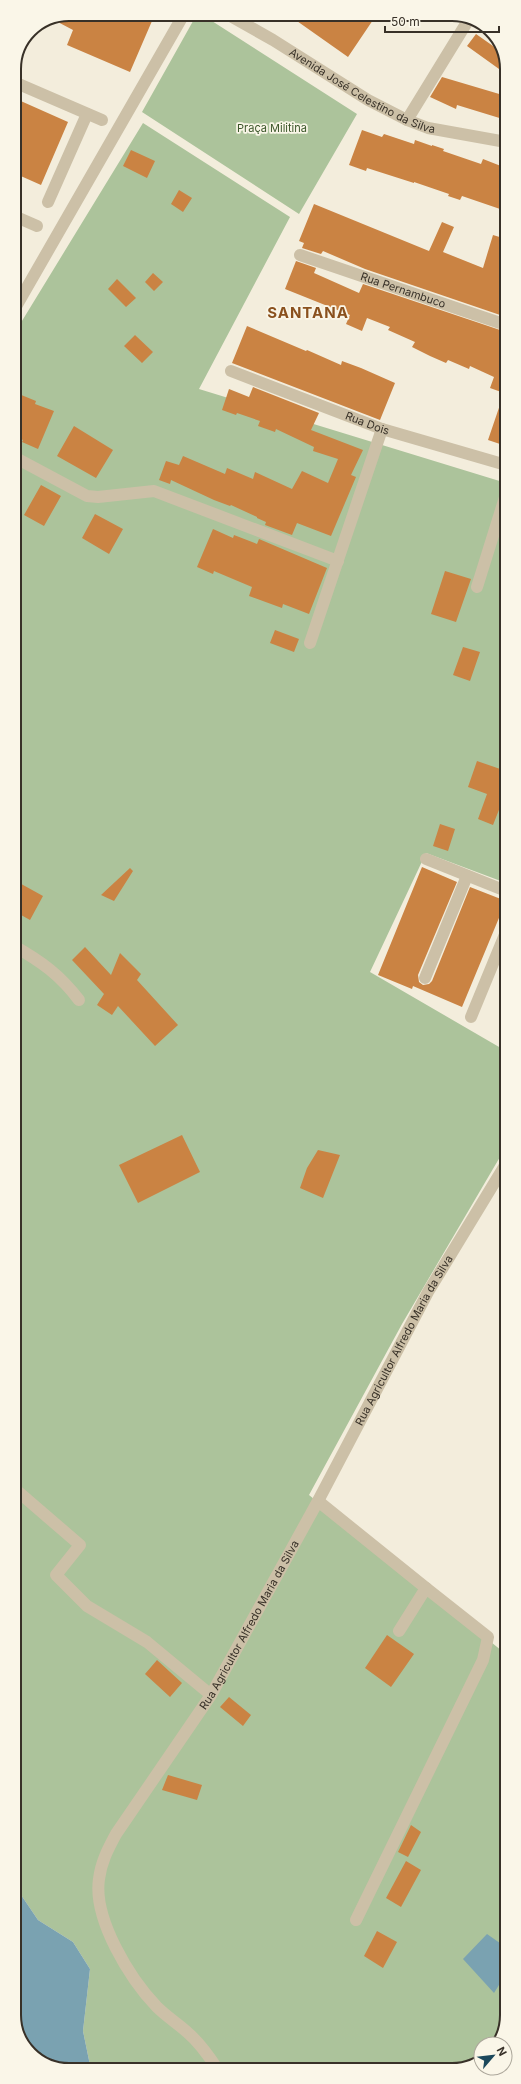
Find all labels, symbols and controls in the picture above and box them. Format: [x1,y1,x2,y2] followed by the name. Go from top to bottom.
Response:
[385,8,499,34] scale bar
[391,14,420,29] text: 50 m
[287,45,436,136] street label: Avenida José Celestino da Silva
[237,121,307,135] park label: Praça Militina
[359,269,448,311] street label: Rua Pernambuco
[267,303,349,322] district label: SANTANA
[343,409,391,438] street label: Rua Dois
[352,1253,456,1428] street label: Rua Agricultor Alfredo Maria da Silva
[196,1538,302,1712] street label: Rua Agricultor Alfredo Maria da Silva
[473,2036,513,2076] north arrow
[494,2044,510,2058] text: N

